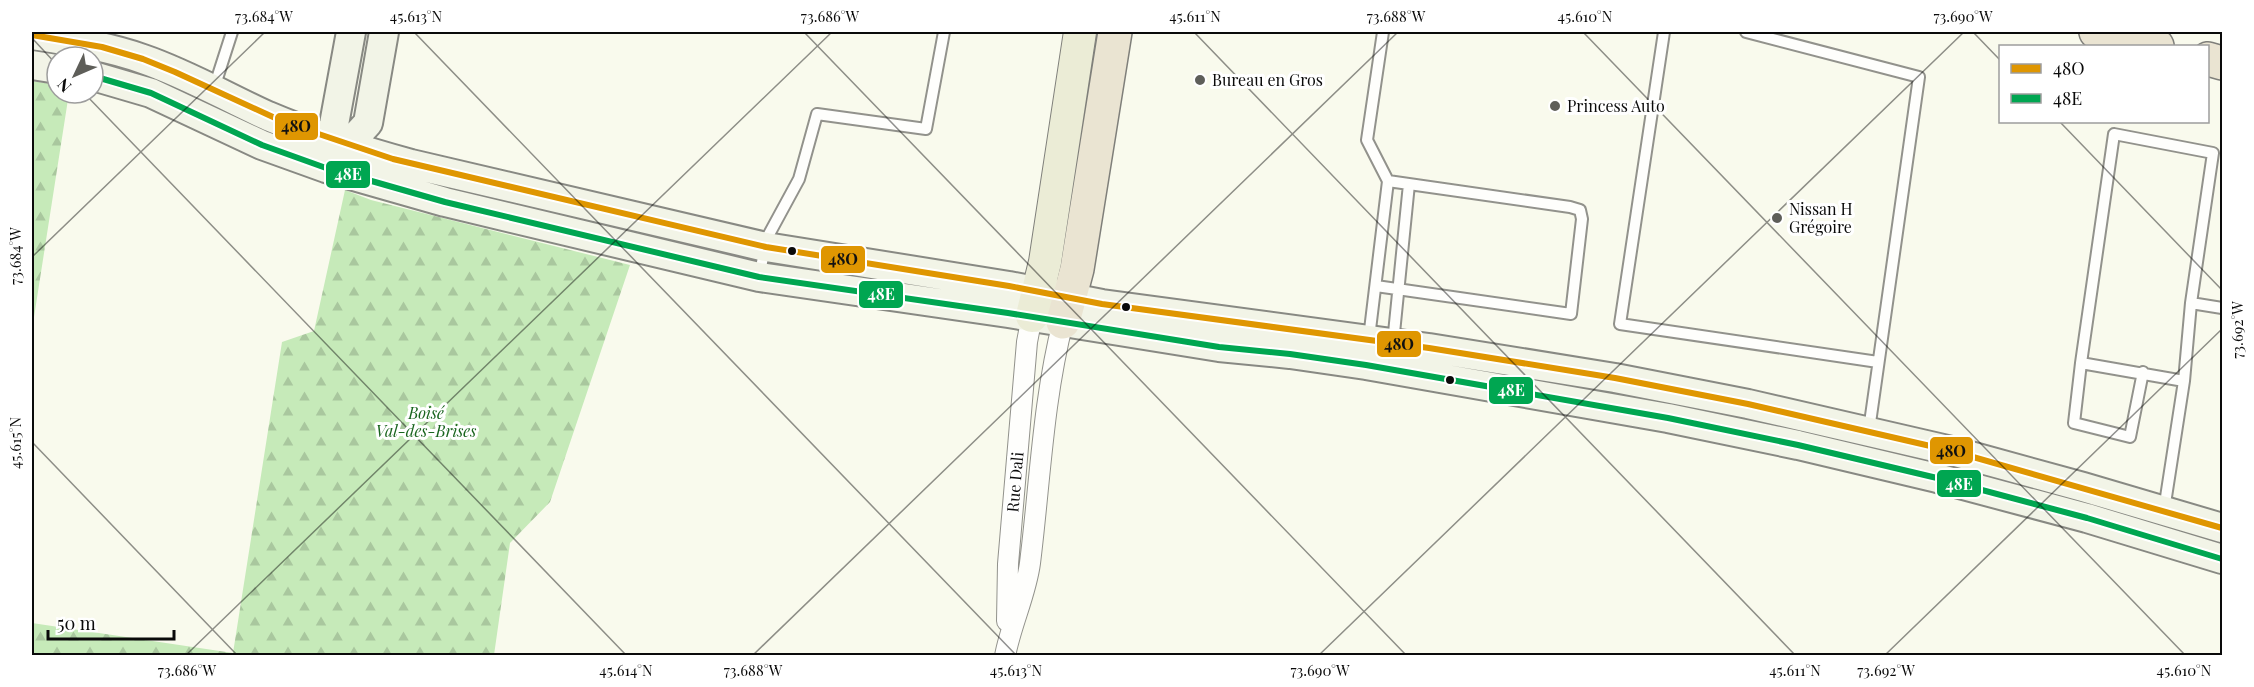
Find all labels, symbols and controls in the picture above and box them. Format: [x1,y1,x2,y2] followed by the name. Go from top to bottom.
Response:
[235,6,293,26] text: 73.684°W
[390,6,443,26] text: 45.613°N
[801,6,860,26] text: 73.686°W
[1169,6,1221,26] text: 45.611°N
[1367,6,1426,26] text: 73.688°W
[1558,6,1613,26] text: 45.610°N
[1933,6,1993,26] text: 73.690°W
[45,45,105,105] north arrow
[1999,45,2209,123] legend
[2053,56,2085,80] text: 48O
[1212,69,1323,90] place label: Bureau en Gros
[1193,73,1207,87] marker: Bureau en Gros
[52,74,75,97] text: N
[2053,86,2082,110] text: 48E
[1567,95,1665,116] place label: Princess Auto
[1548,99,1562,113] marker: Princess Auto
[274,112,319,141] line badge: 48O
[281,115,311,136] text: 48O
[325,160,371,189] line badge: 48E
[334,163,362,184] text: 48E
[1789,198,1853,237] place label: Nissan H Grégoire
[1770,211,1784,225] marker: Nissan H Grégoire
[5,227,25,285] text: 73.684°W
[786,245,798,257] unlabelled marker
[820,245,866,274] line badge: 48O
[828,248,858,269] text: 48O
[858,280,904,309] line badge: 48E
[867,283,895,304] text: 48E
[1120,301,1132,313] unlabelled marker
[2227,301,2247,359] text: 73.692°W
[1376,330,1422,358] line badge: 48O
[1384,333,1414,354] text: 48O
[1444,374,1456,386] unlabelled marker
[1488,376,1534,405] line badge: 48E
[1497,379,1525,400] text: 48E
[376,402,476,441] park label: Boisé Val-des-Brises
[5,416,25,469] text: 45.615°N
[1929,436,1974,465] line badge: 48O
[1936,440,1966,461] text: 48O
[1001,451,1028,513] street label: Rue Dali
[1936,469,1982,498] line badge: 48E
[1945,473,1973,494] text: 48E
[48,603,174,641] scale bar
[57,611,96,635] text: 50 m
[158,660,217,680] text: 73.686°W
[599,660,653,680] text: 45.614°N
[724,660,783,680] text: 73.688°W
[990,660,1043,680] text: 45.613°N
[1290,660,1350,680] text: 73.690°W
[1769,660,1821,680] text: 45.611°N
[1857,660,1915,680] text: 73.692°W
[2157,660,2212,680] text: 45.610°N

